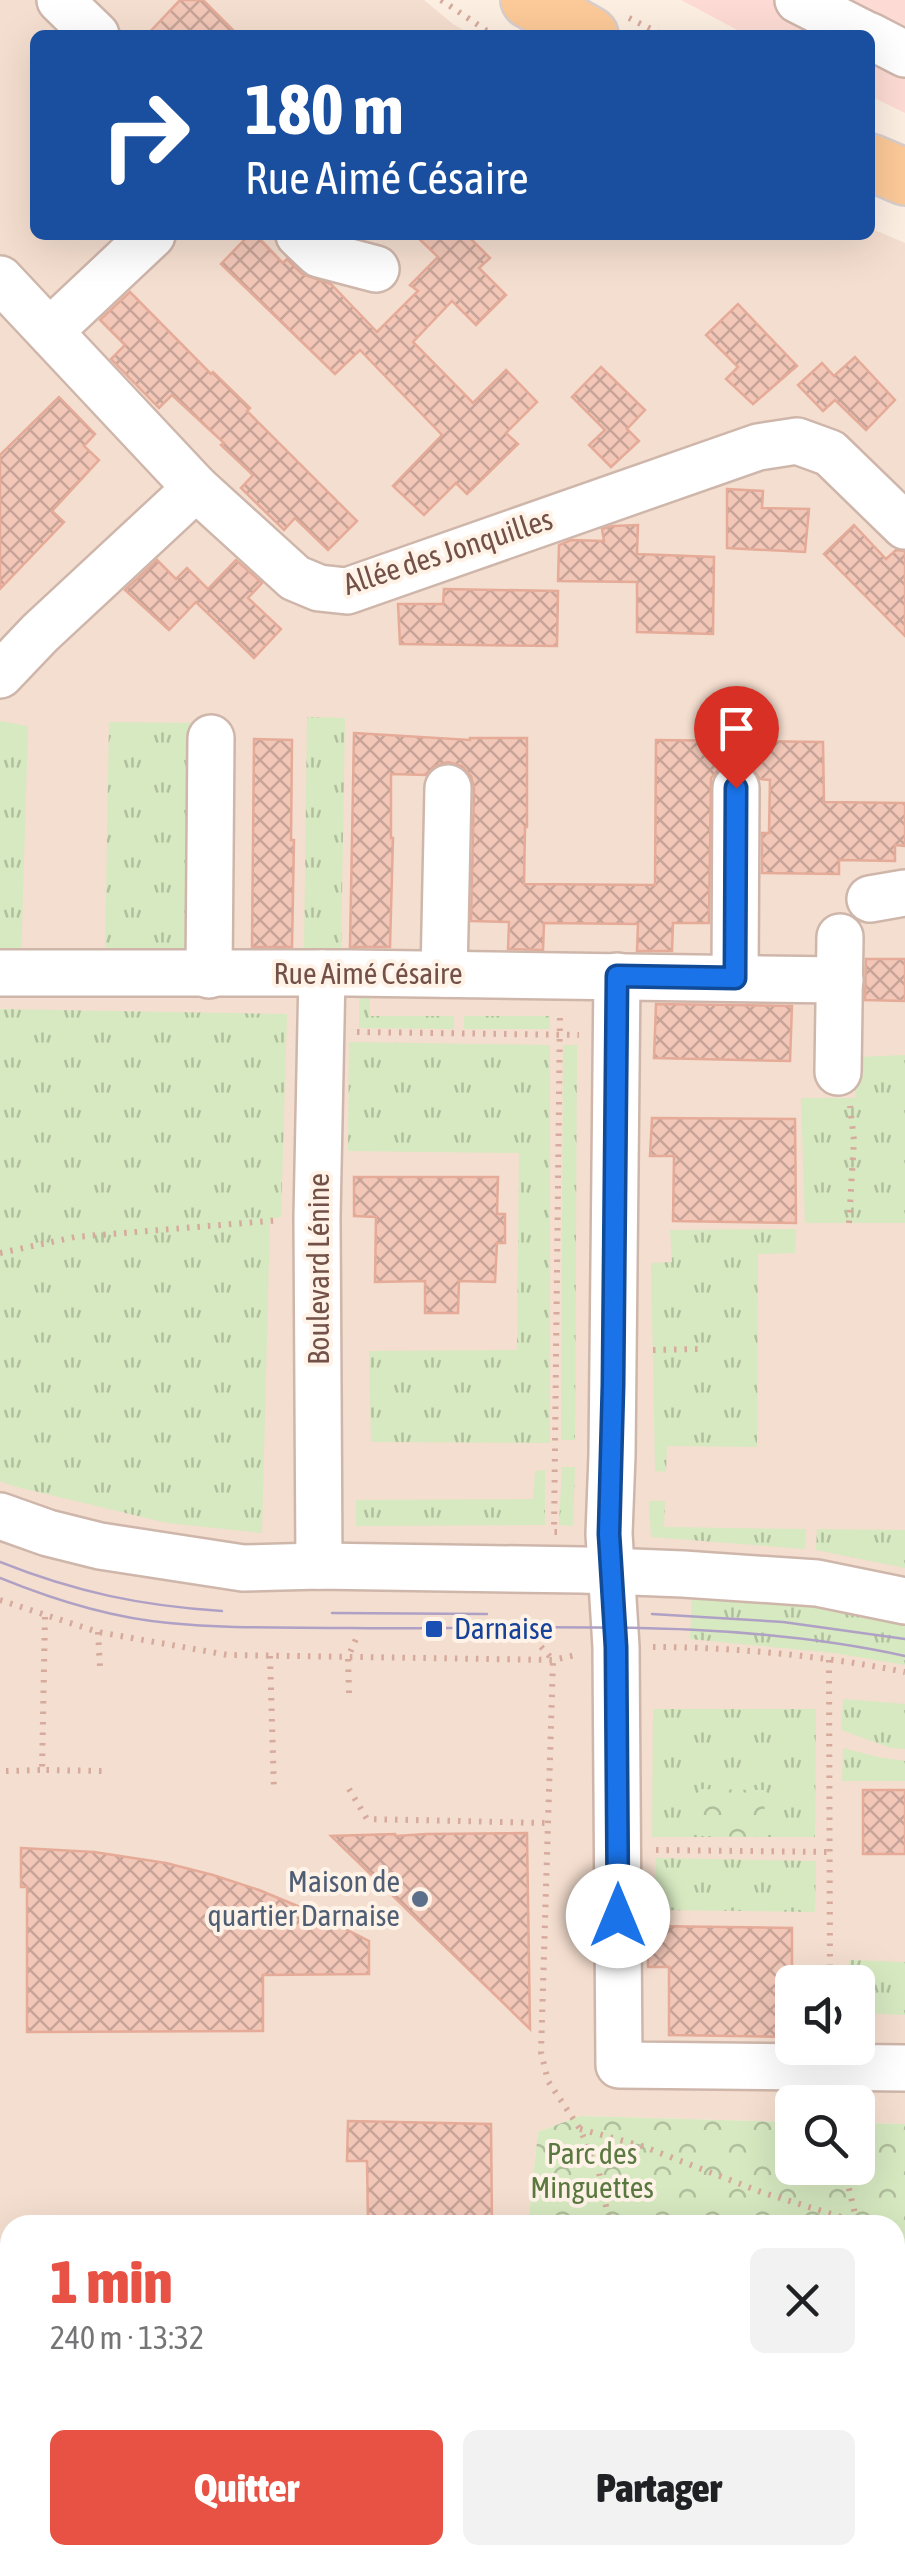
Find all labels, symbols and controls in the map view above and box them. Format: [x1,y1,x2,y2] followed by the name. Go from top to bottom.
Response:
[245,69,404,149] text: 180 m
[80,70,210,200] icon: right
[245,152,529,204] text: Rue Aimé Césaire
[339,501,556,601] street label: Allée des Jonquilles
[694,686,779,789] pin
[709,701,764,756] icon: arrive
[273,956,463,990] street label: Rue Aimé Césaire
[301,1173,335,1365] street label: Boulevard Lénine
[454,1611,553,1645] place label: Darnaise
[423,1618,445,1640] marker: Darnaise
[207,1864,400,1932] place label: Maison de quartier Darnaise
[566,1864,670,1968] position arrow
[409,1888,431,1910] marker: Maison de quartier Darnaise
[775,1965,875,2185] map controls
[775,1965,875,2065] button: sound
[775,2085,875,2185] button: search
[530,2136,654,2204] park label: Parc des Minguettes
[50,2247,173,2316] text: 1 min
[750,2248,855,2353] button: close
[50,2319,204,2356] text: 240 m · 13:32
[50,2430,443,2545] button: Quitter
[463,2430,855,2545] button: Partager

